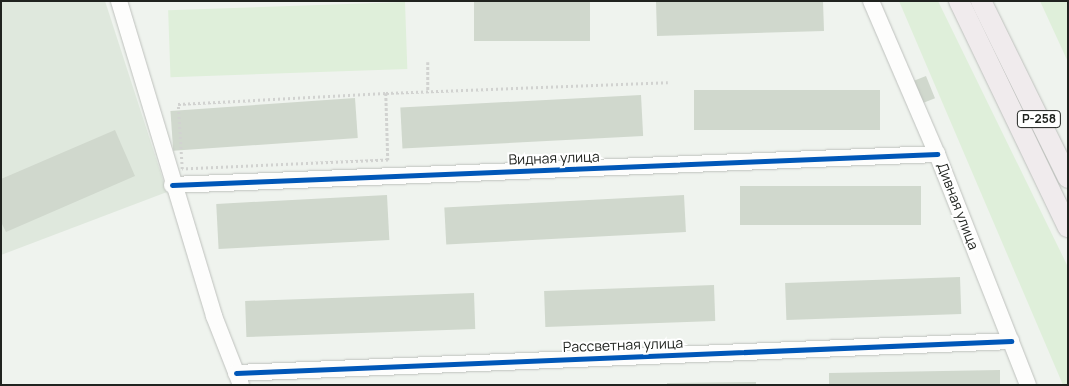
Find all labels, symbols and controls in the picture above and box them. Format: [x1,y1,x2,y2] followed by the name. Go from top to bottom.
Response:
[1016,110,1062,128] road number: Р-258
[508,148,600,168] street label: Видная улица
[934,160,982,252] street label: Дивная улица
[563,335,683,355] street label: Рассветная улица

